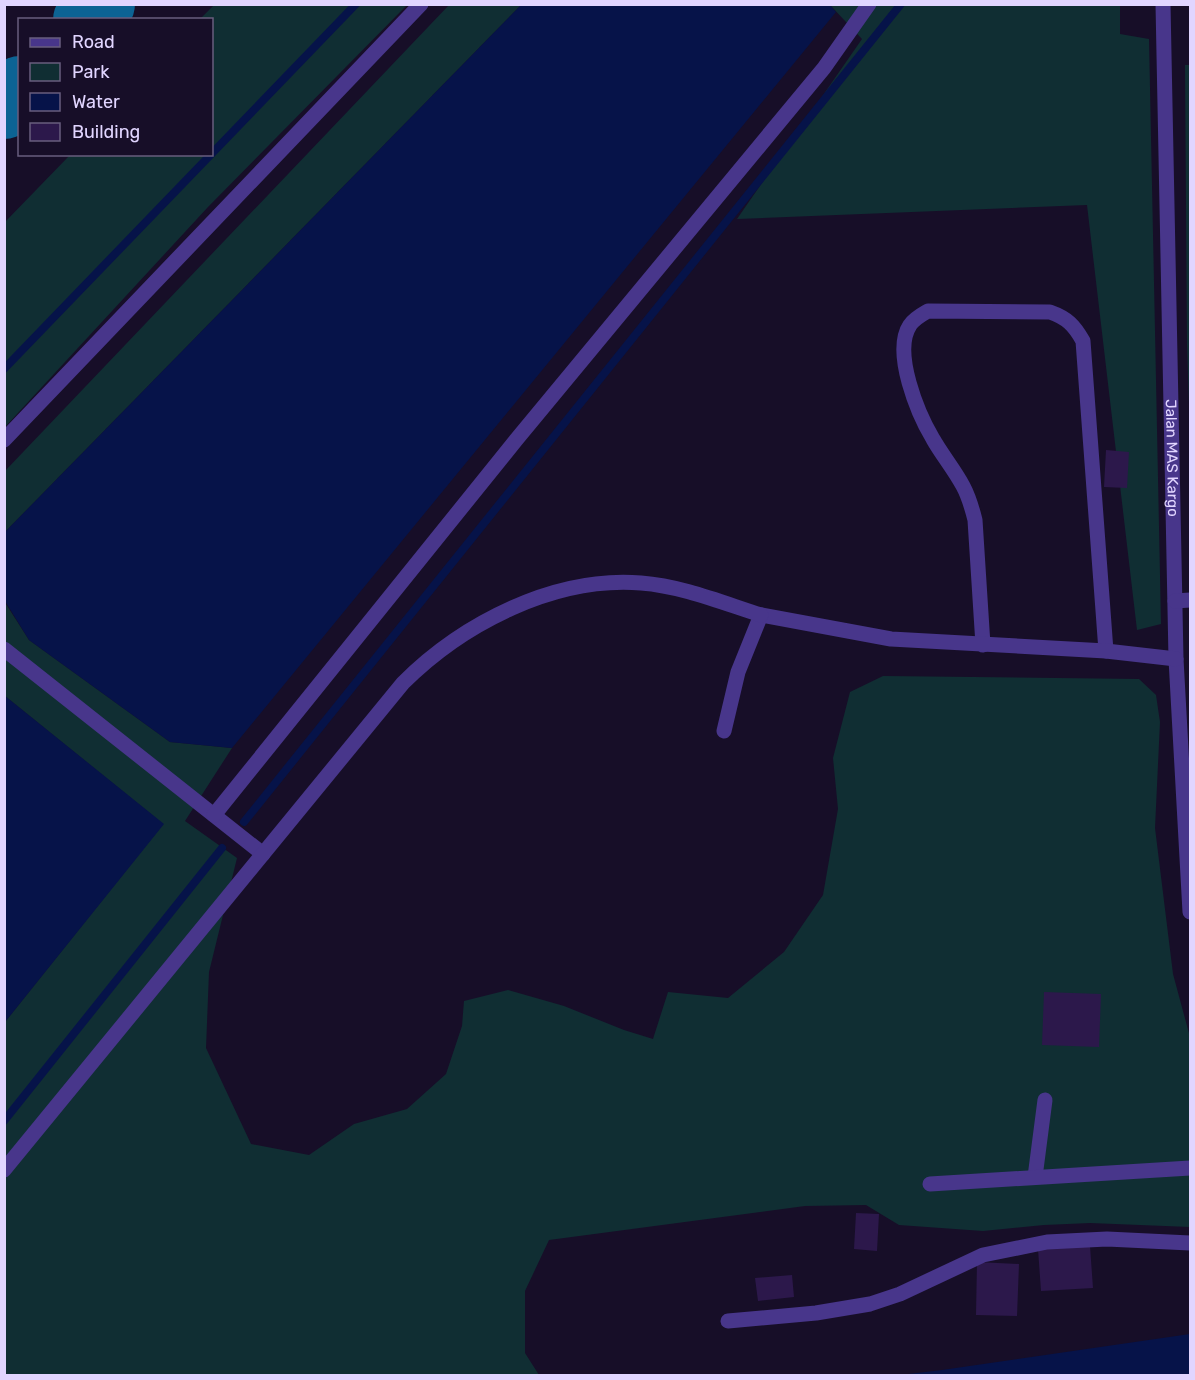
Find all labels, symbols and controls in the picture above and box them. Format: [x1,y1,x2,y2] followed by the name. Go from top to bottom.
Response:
[18,18,213,156] legend
[72,31,115,53] text: Road
[72,61,110,83] text: Park
[72,91,120,113] text: Water
[72,121,140,143] text: Building
[1162,399,1182,517] street label: Jalan MAS Kargo

